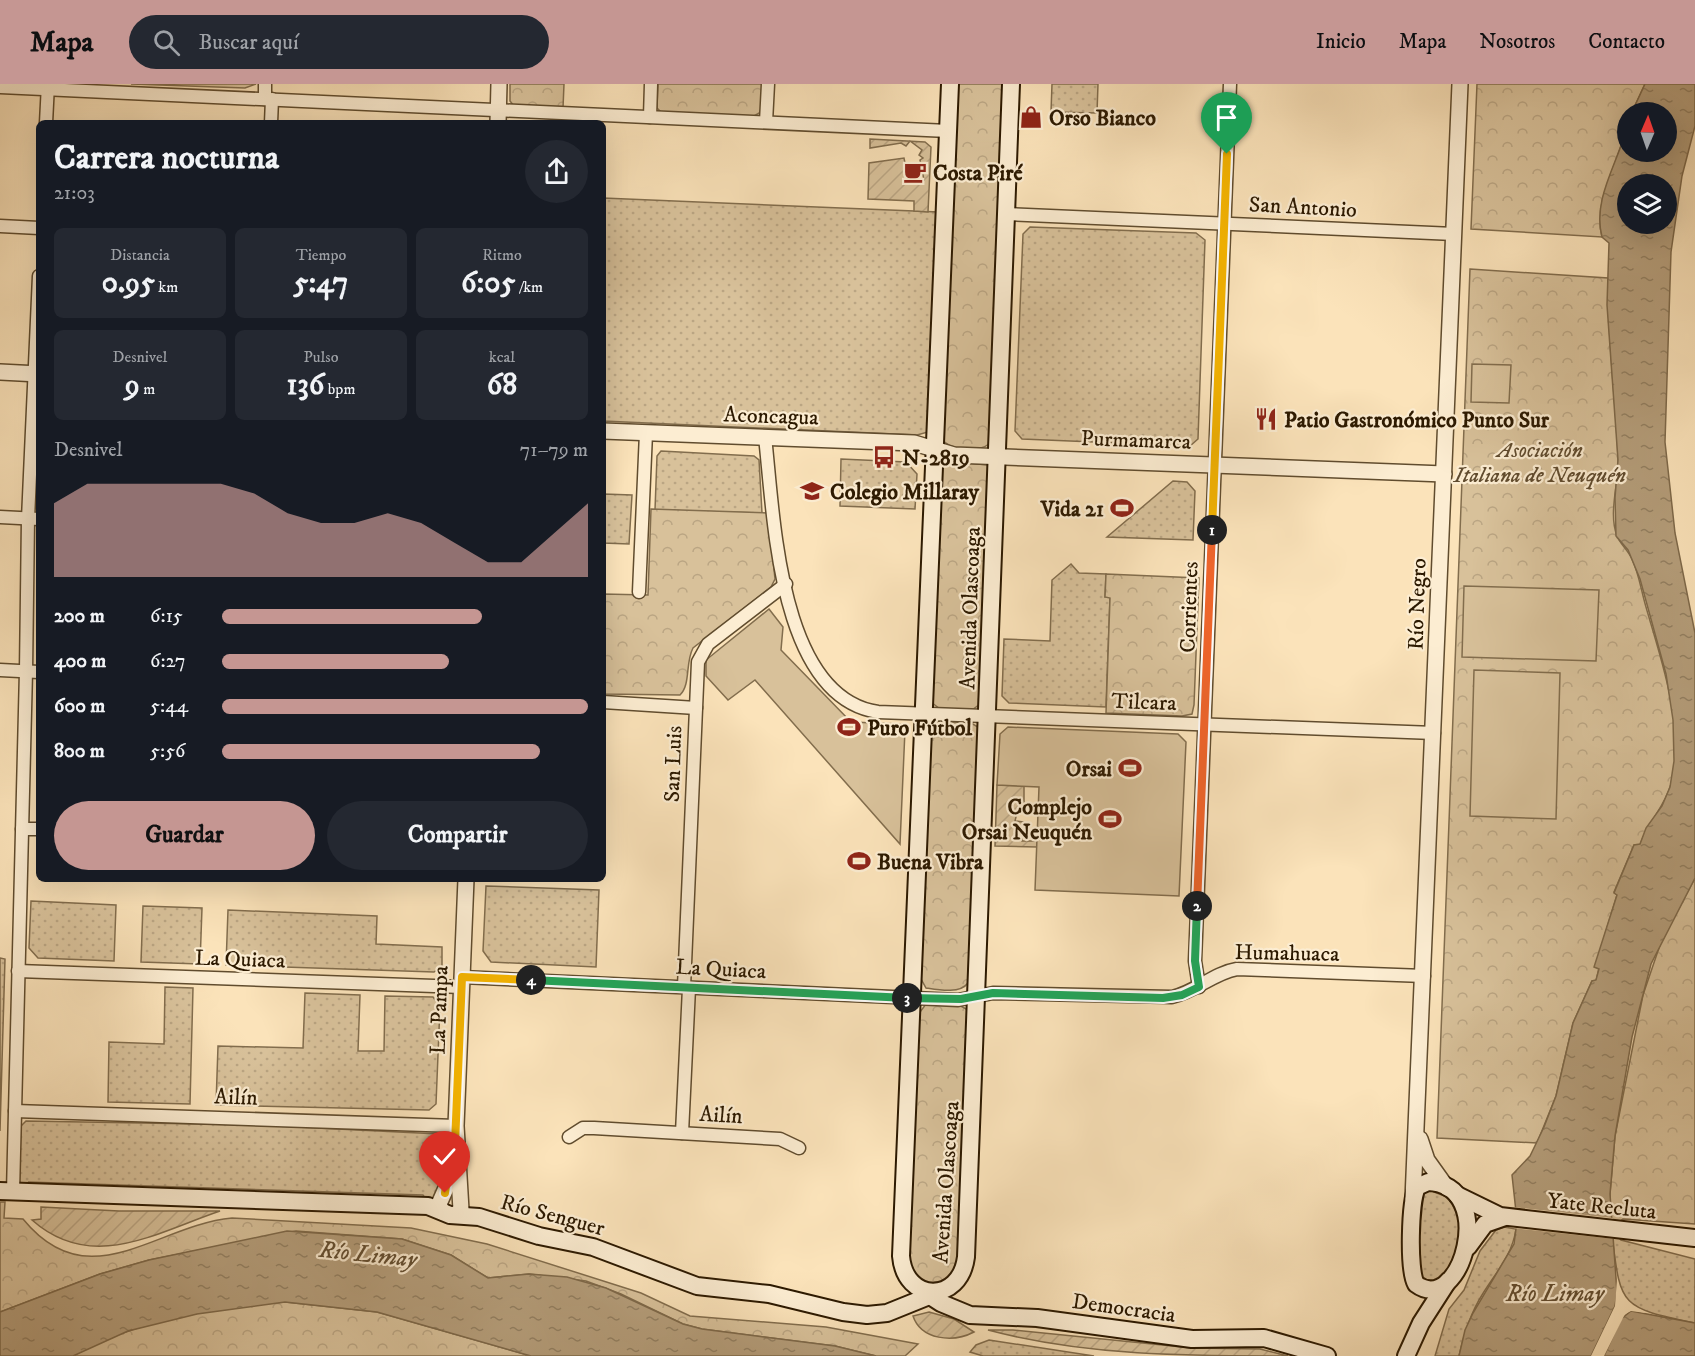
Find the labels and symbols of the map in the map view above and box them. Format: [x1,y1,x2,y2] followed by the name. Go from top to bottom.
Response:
[1201,92,1252,154] pin
[1617,102,1677,162] north arrow
[1018,104,1044,130] shop icon: Orso Bianco
[1049,105,1156,132] place label: Orso Bianco
[902,159,928,185] cafe icon: Costa Piré
[933,160,1023,187] place label: Costa Piré
[1248,191,1358,224] street label: San Antonio
[723,401,820,432] street label: Aconcagua
[1253,406,1279,432] restaurant icon: Patio Gastronómico Punto Sur
[1284,407,1550,434] place label: Patio Gastronómico Punto Sur
[1080,425,1192,456] street label: Purmamarca
[1452,437,1626,490] park label: Asociación Italiana de Neuquén
[871,444,897,470] bus stop icon: N-2819
[902,445,970,472] place label: N-2819
[799,478,825,504] school or university icon: Colegio Millaray
[830,479,979,506] place label: Colegio Millaray
[1109,495,1135,521] sports icon: Vida 21
[1040,496,1104,523] place label: Vida 21
[1197,515,1227,545] pin: 1
[954,526,987,690] street label: Avenida Olascoaga
[1402,558,1433,651] street label: Río Negro
[1174,561,1205,653] street label: Corrientes
[1111,688,1178,717] street label: Tilcara
[836,714,862,740] sports icon: Puro Fútbol
[867,715,972,742] place label: Puro Fútbol
[659,725,688,803] street label: San Luis
[1117,755,1143,781] sports icon: Orsai
[1066,756,1112,783] place label: Orsai
[962,794,1092,846] place label: Complejo Orsai Neuquén
[1097,806,1123,832] sports icon: Complejo Orsai Neuquén
[846,848,872,874] sports icon: Buena Vibra
[877,849,984,876] place label: Buena Vibra
[1182,891,1212,921] pin: 2
[1234,939,1340,968] street label: Humahuaca
[194,944,286,975] street label: La Quiaca
[675,954,768,985] street label: La Quiaca
[424,964,455,1055] street label: La Pampa
[516,965,546,995] pin: 4
[892,983,922,1013] pin: 3
[214,1083,259,1112] street label: Ailín
[927,1099,966,1264] street label: Avenida Olascoaga
[699,1101,744,1130] street label: Ailín
[419,1131,470,1193] pin
[1546,1187,1658,1226] street label: Yate Recluta
[498,1189,608,1242] street label: Río Senguer
[317,1235,420,1275] water label: Río Limay
[1505,1279,1605,1309] water label: Río Limay
[1070,1288,1178,1329] street label: Democracia

